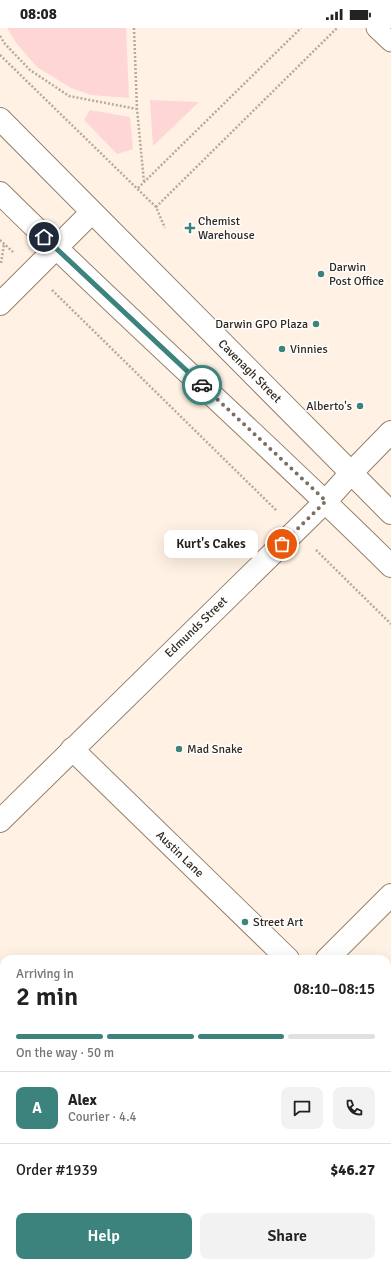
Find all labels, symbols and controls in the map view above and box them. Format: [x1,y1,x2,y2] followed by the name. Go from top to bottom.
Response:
[20,5,57,23] text: 08:08
[198,214,255,243] place label: Chemist Warehouse
[27,220,61,254] pin
[185,223,195,233] marker: Chemist Warehouse
[33,226,55,248] icon: home
[329,260,384,289] place label: Darwin Post Office
[316,269,326,279] marker: Darwin Post Office
[215,317,308,332] place label: Darwin GPO Plaza
[311,319,321,329] marker: Darwin GPO Plaza
[215,336,285,406] street label: Cavenagh Street
[290,342,328,357] place label: Vinnies
[277,344,287,354] marker: Vinnies
[182,365,222,405] courier
[191,374,213,396] icon: car
[306,399,352,414] place label: Alberto's
[355,401,365,411] marker: Alberto's
[265,527,299,561] pin
[164,530,258,558] callout: Kurt's Cakes
[271,533,293,555] icon: bag
[176,536,246,552] text: Kurt's Cakes
[162,594,231,661] street label: Edmunds Street
[187,742,243,757] place label: Mad Snake
[174,744,184,754] marker: Mad Snake
[153,828,207,881] street label: Austin Lane
[253,915,303,930] place label: Street Art
[240,917,250,927] marker: Street Art
[16,966,74,982] text: Arriving in
[294,980,375,998] text: 08:10–08:15
[16,981,78,1013] text: 2 min
[16,1045,114,1061] text: On the way · 50 m
[281,1087,323,1129] button: chat
[333,1087,375,1129] button: phone
[68,1091,97,1109] text: Alex
[32,1099,42,1117] text: A
[68,1109,137,1125] text: Courier · 4.4
[16,1161,98,1179] text: Order #1939
[330,1161,375,1179] text: $46.27
[16,1213,192,1259] button: Help
[200,1213,375,1259] button: Share

